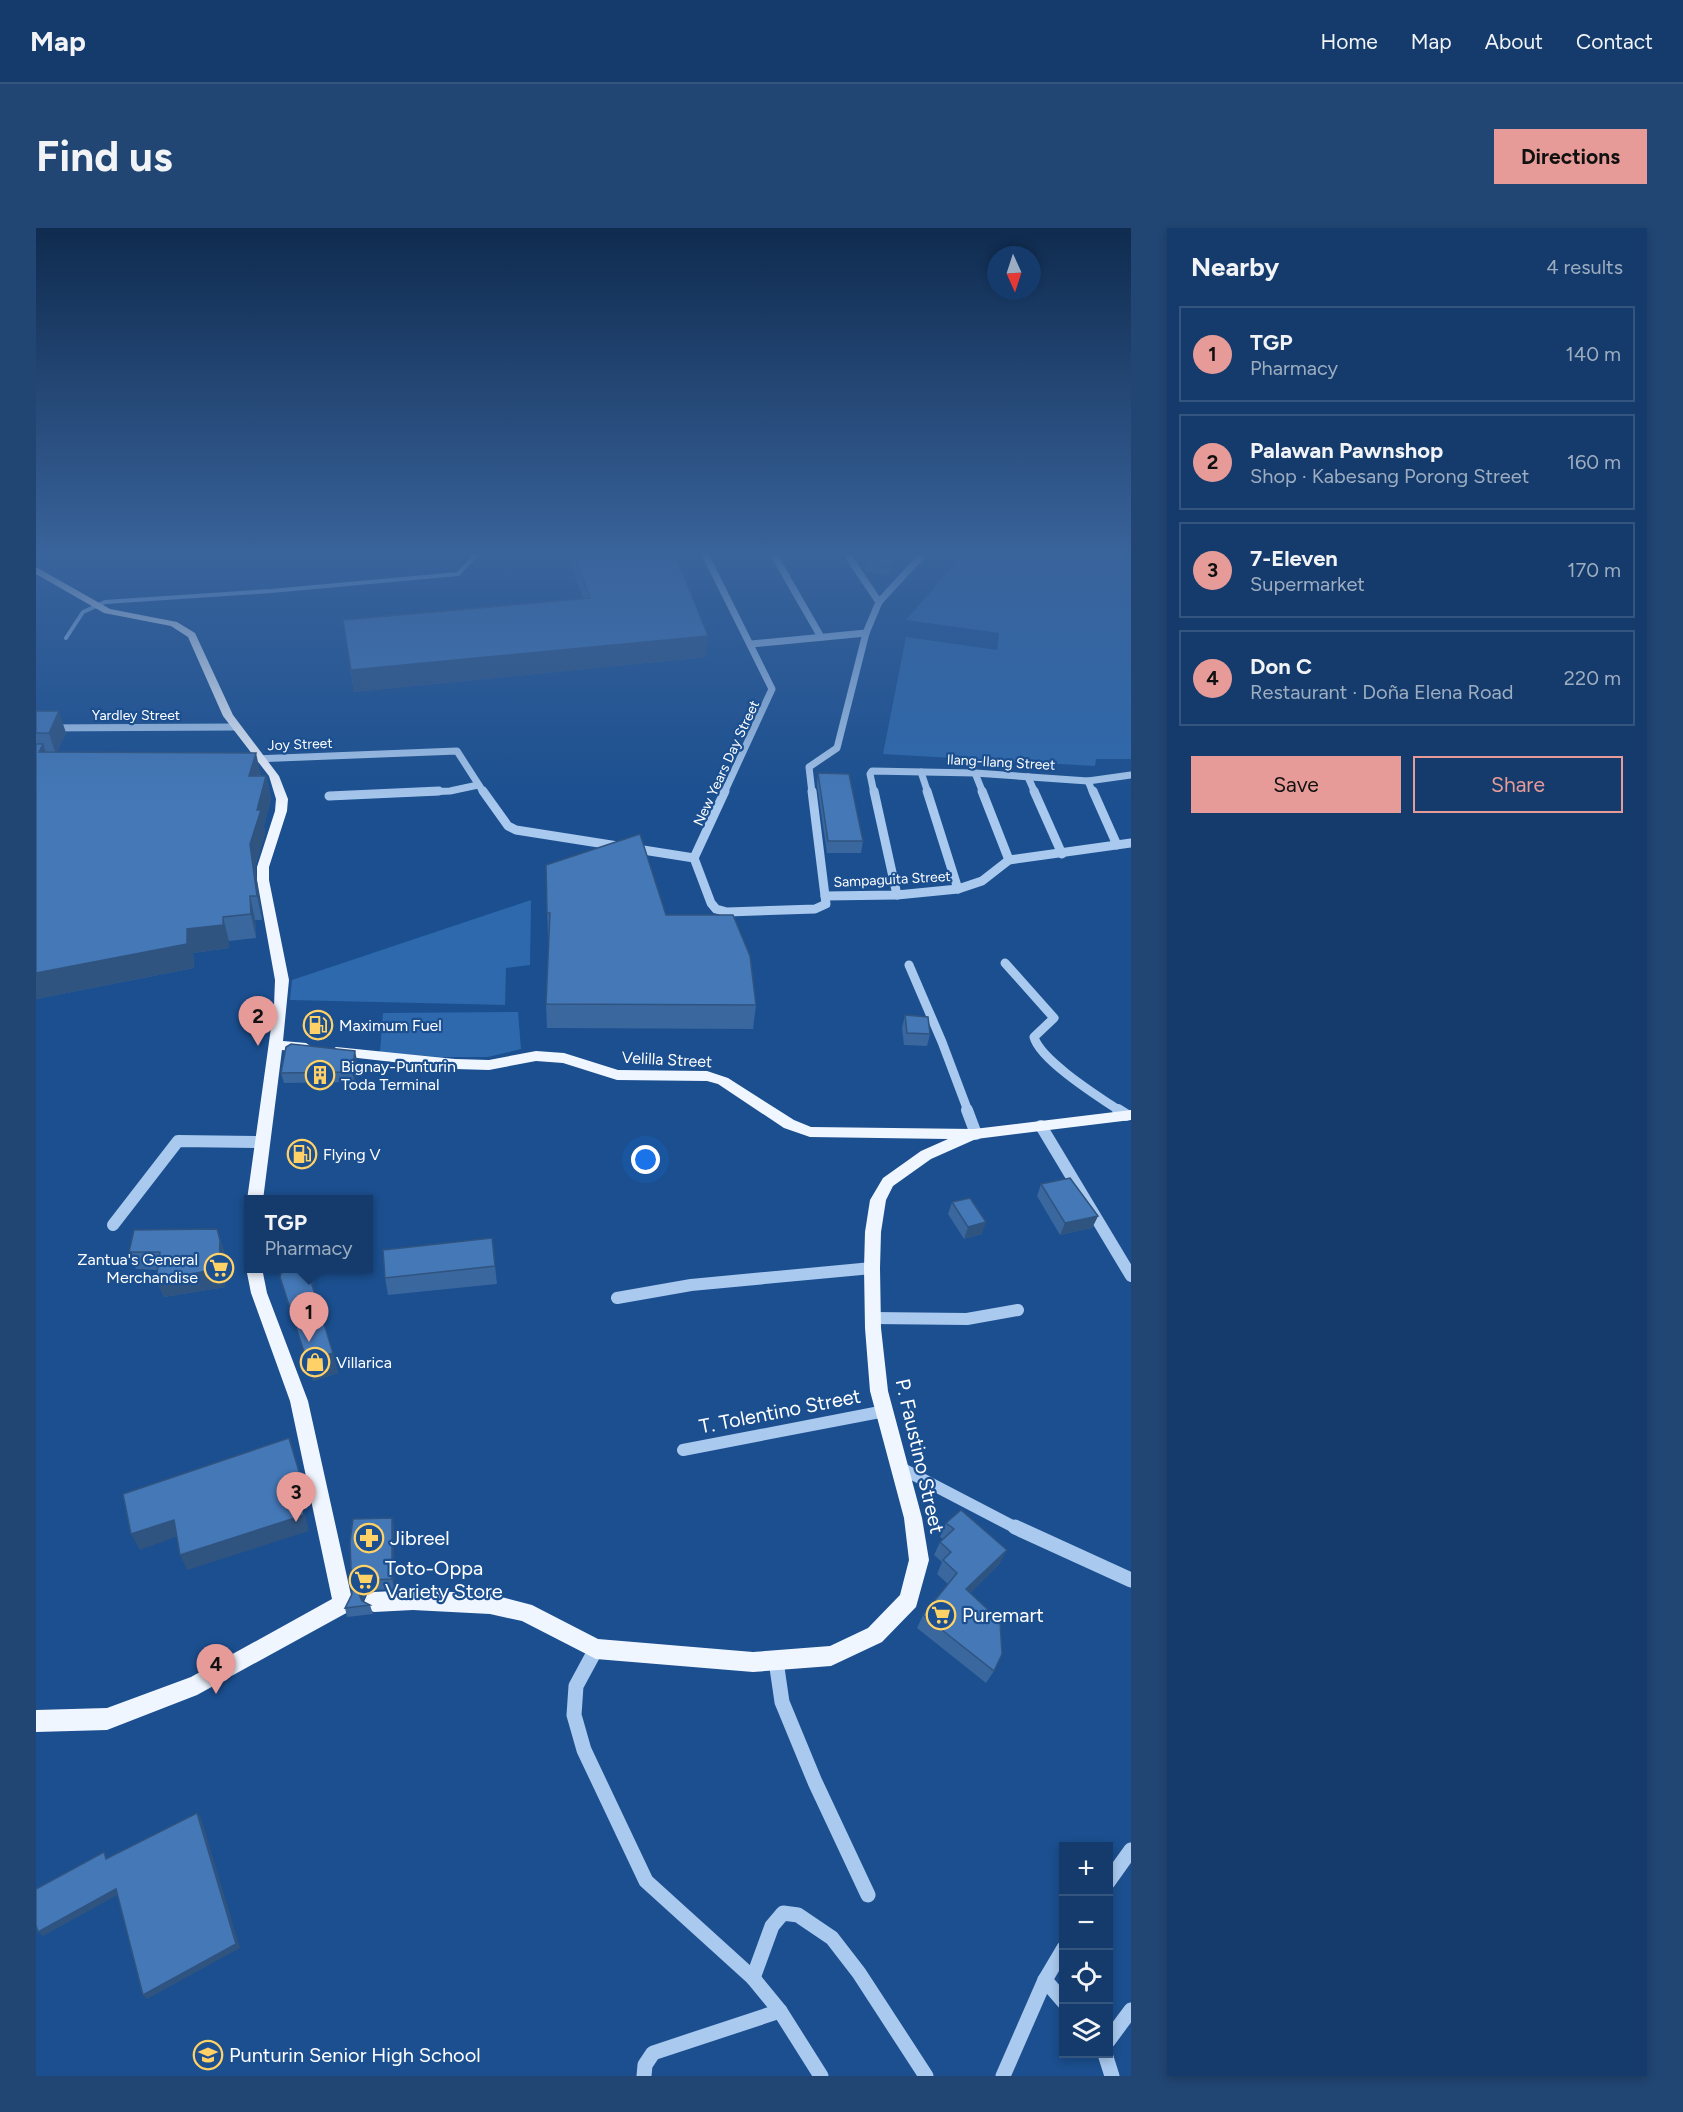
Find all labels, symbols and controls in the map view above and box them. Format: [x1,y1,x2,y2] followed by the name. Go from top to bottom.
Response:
[30,24,86,58] text: Map
[1321,29,1378,54] text: Home
[1411,29,1452,54] text: Map
[1485,29,1543,54] text: About
[1576,29,1653,54] text: Contact
[1494,129,1647,184] button: Directions
[36,131,173,182] text: Find us
[987,246,1041,300] north arrow
[1191,251,1279,283] text: Nearby
[1546,255,1623,279] text: 4 results
[1250,329,1292,356] text: TGP
[1208,342,1217,366] text: 1
[1566,342,1621,366] text: 140 m
[1250,356,1338,380] text: Pharmacy
[1250,437,1443,464] text: Palawan Pawnshop
[1207,450,1218,474] text: 2
[1567,450,1621,474] text: 160 m
[1250,464,1529,488] text: Shop · Kabesang Porong Street
[1250,545,1338,572] text: 7-Eleven
[1207,558,1218,582] text: 3
[1567,558,1621,582] text: 170 m
[1250,572,1365,596] text: Supermarket
[1250,653,1312,680] text: Don C
[1206,666,1219,690] text: 4
[1564,666,1621,690] text: 220 m
[1250,680,1513,704] text: Restaurant · Doña Elena Road
[690,698,763,829] street label: New Years Day Street
[92,707,180,724] street label: Yardley Street
[267,735,333,754] street label: Joy Street
[946,751,1056,774] street label: Ilang-Ilang Street
[1191,756,1401,813] button: Save
[1413,756,1623,813] button: Share
[833,868,951,891] street label: Sampaguita Street
[238,996,278,1046] pin: 2
[302,1009,334,1041] fuel station icon: Maximum Fuel
[339,1016,442,1035] place label: Maximum Fuel
[621,1048,713,1071] street label: Velilla Street
[341,1057,456,1094] place label: Bignay-Punturin Toda Terminal
[304,1059,336,1091] building icon: Bignay-Punturin Toda Terminal
[286,1138,318,1170] fuel station icon: Flying V
[323,1145,381,1164] place label: Flying V
[631,1145,660,1174] your location
[244,1195,373,1273] popup
[265,1209,307,1236] text: TGP
[265,1236,353,1260] text: Pharmacy
[77,1250,198,1287] place label: Zantua's General Merchandise
[203,1252,235,1284] supermarket icon: Zantua's General Merchandise
[290,1292,328,1342] pin: 1
[299,1346,331,1378] shop icon: Villarica
[336,1353,392,1372] place label: Villarica
[891,1376,949,1536] street label: P. Faustino Street
[697,1384,863,1438] street label: T. Tolentino Street
[276,1472,316,1522] pin: 3
[353,1522,385,1554] pharmacy icon: Jibreel
[390,1526,450,1550] place label: Jibreel
[385,1556,503,1603] place label: Toto-Oppa Variety Store
[348,1564,380,1596] supermarket icon: Toto-Oppa Variety Store
[925,1599,957,1631] supermarket icon: Puremart
[962,1603,1044,1627] place label: Puremart
[196,1644,236,1694] pin: 4
[1059,1842,1113,2058] map controls
[1059,1842,1113,1896] button: +
[1059,1896,1113,1950] button: −
[1059,1950,1113,2004] button: locate
[1059,2004,1113,2058] button: layers
[192,2039,224,2071] school or university icon: Punturin Senior High School
[229,2043,481,2067] place label: Punturin Senior High School

